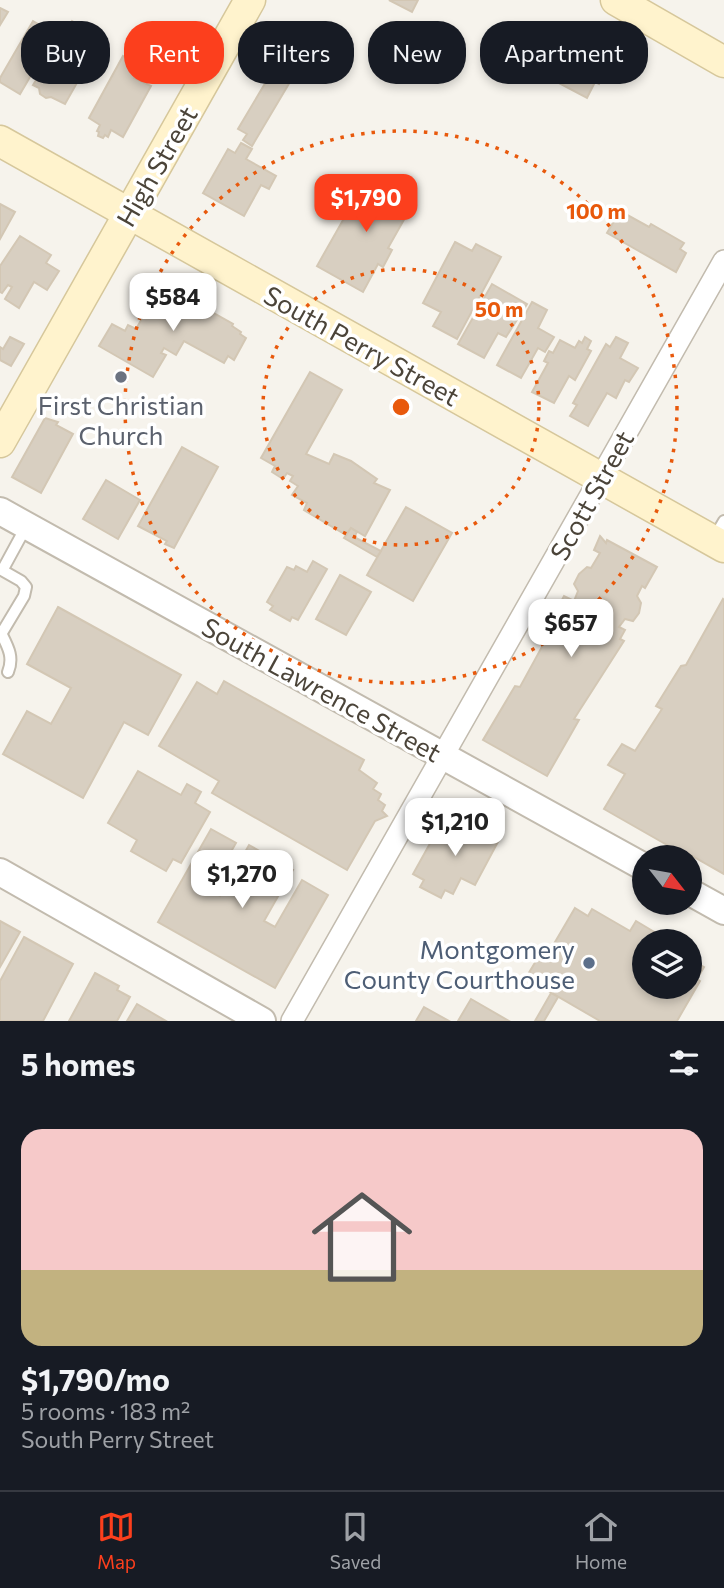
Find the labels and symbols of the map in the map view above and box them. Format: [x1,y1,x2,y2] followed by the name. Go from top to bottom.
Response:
[109,100,203,232] street label: High Street
[309,174,423,234] pin: $1,790
[566,198,626,223] text: 100 m
[132,274,214,333] pin: $584
[259,279,465,411] street label: South Perry Street
[475,296,523,321] text: 50 m
[113,369,129,385] marker: First Christian Church
[38,389,204,450] place label: First Christian Church
[389,395,413,419] centre of rings
[543,425,639,565] street label: Scott Street
[530,600,612,659] pin: $657
[197,610,447,768] street label: South Lawrence Street
[398,798,512,858] pin: $1,210
[632,845,702,915] north arrow
[185,850,299,910] pin: $1,270
[344,933,575,994] place label: Montgomery County Courthouse
[581,955,597,971] marker: Montgomery County Courthouse

